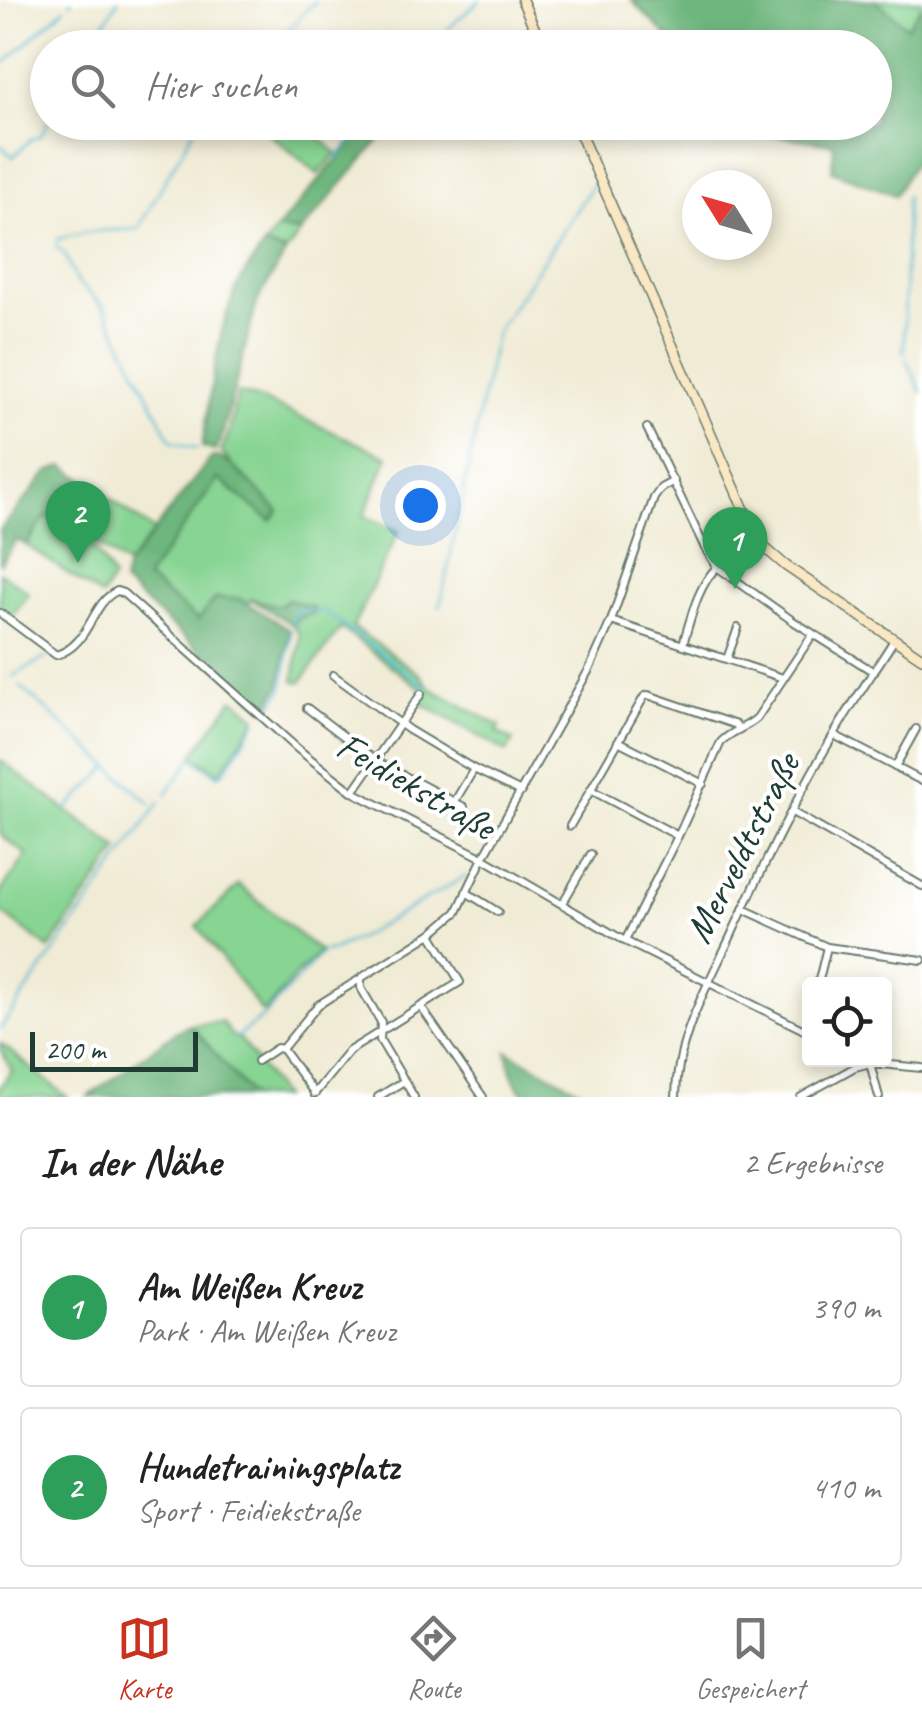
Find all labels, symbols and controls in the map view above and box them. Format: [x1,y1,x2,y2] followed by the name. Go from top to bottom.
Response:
[30,30,892,140] search box
[65,58,120,113] icon: search
[145,62,297,109] text: Hier suchen
[682,170,772,260] north arrow
[46,480,110,563] pin: 2
[395,480,446,531] your location
[702,506,768,589] pin: 1
[328,721,507,853] street label: Feidiekstraße
[673,742,812,951] street label: Merveldtstraße
[802,977,892,1067] map controls
[802,977,892,1067] button: locate
[30,1027,198,1072] scale bar
[45,1032,105,1067] text: 200 m
[40,1136,221,1189] text: In der Nähe
[743,1142,882,1183] text: 2 Ergebnisse
[137,1263,361,1310] text: Am Weißen Kreuz
[67,1287,82,1328] text: 1
[811,1287,880,1328] text: 390 m
[137,1310,396,1351] text: Park · Am Weißen Kreuz
[137,1443,399,1490] text: Hundetrainingsplatz
[67,1467,82,1508] text: 2
[811,1467,880,1508] text: 410 m
[137,1490,360,1531] text: Sport · Feidiekstraße
[117,1611,172,1706] tab: Karte
[406,1611,461,1706] tab: Route
[696,1611,805,1706] tab: Gespeichert

